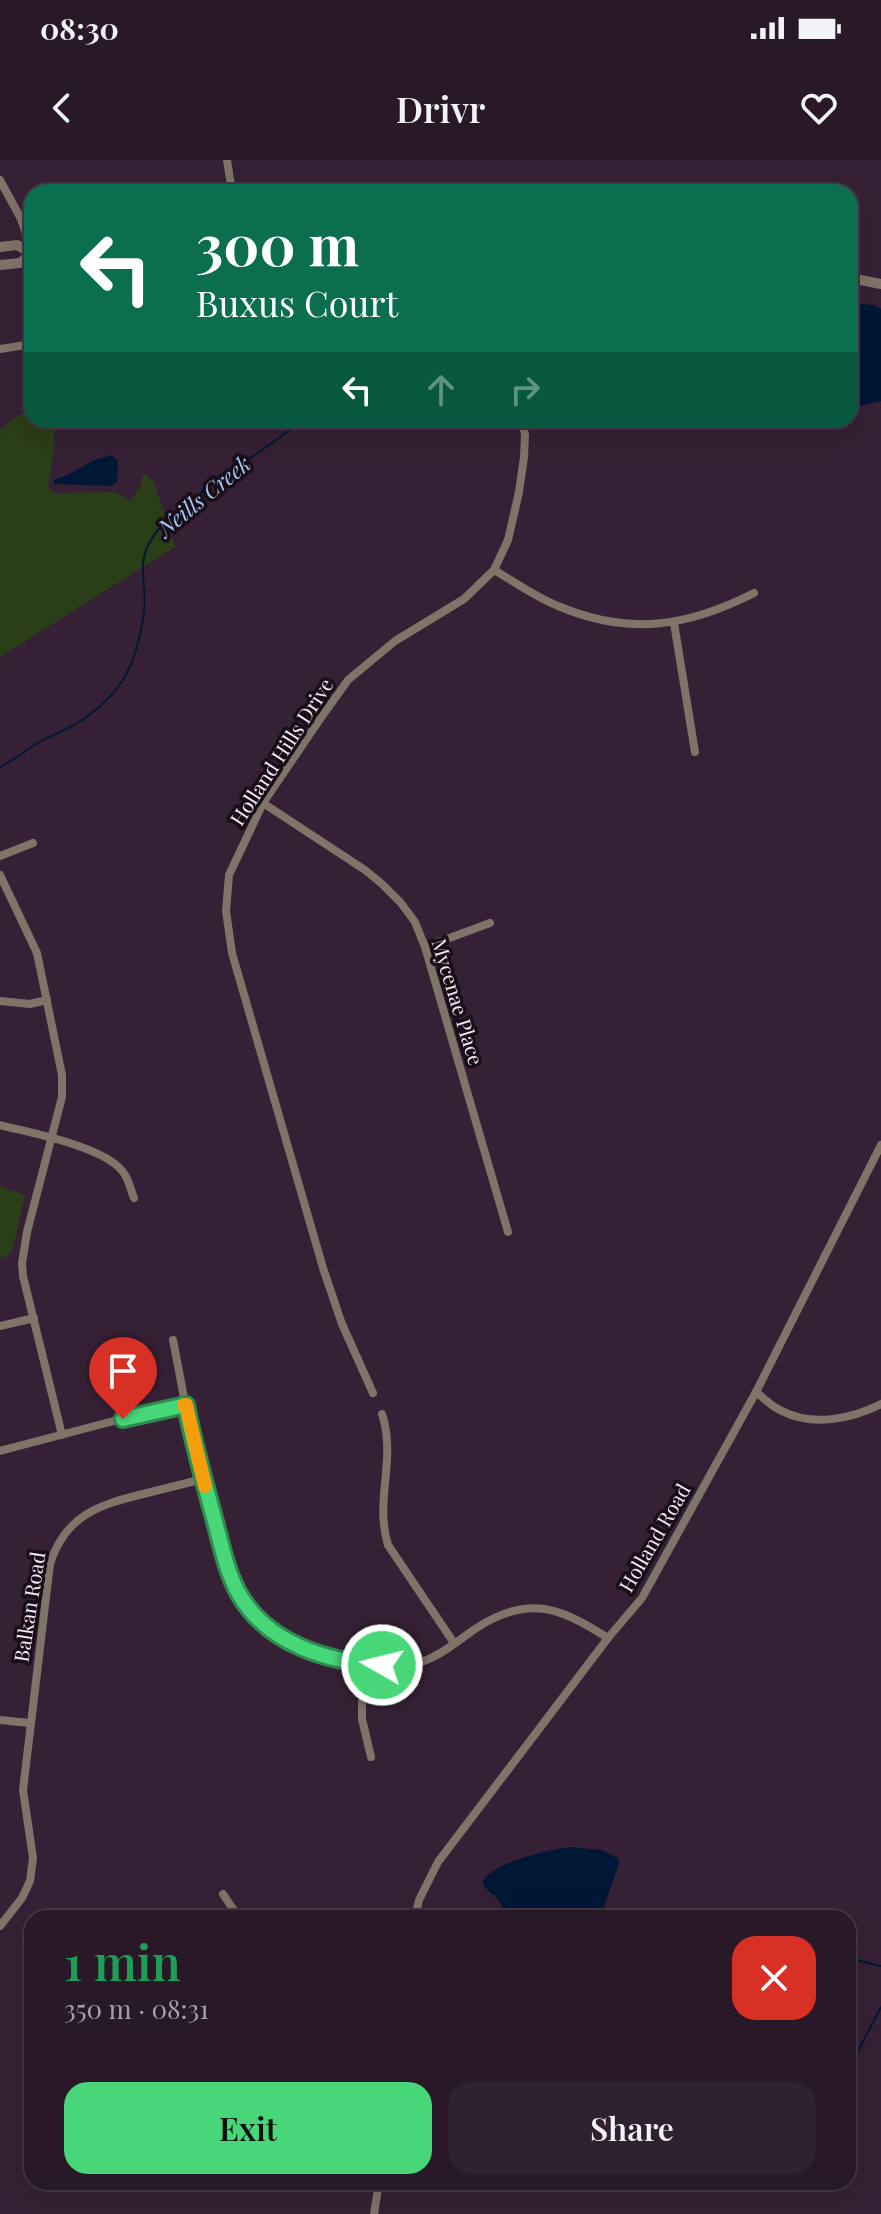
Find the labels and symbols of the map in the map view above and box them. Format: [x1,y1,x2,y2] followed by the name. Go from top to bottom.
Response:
[149,448,256,543] water label: Neills Creek
[223,672,339,830] street label: Holland Hills Drive
[426,935,490,1068] street label: Mycenae Place
[89,1337,157,1419] pin
[612,1478,696,1596] street label: Holland Road
[6,1549,51,1664] street label: Balkan Road
[340,1623,424,1707] position arrow

